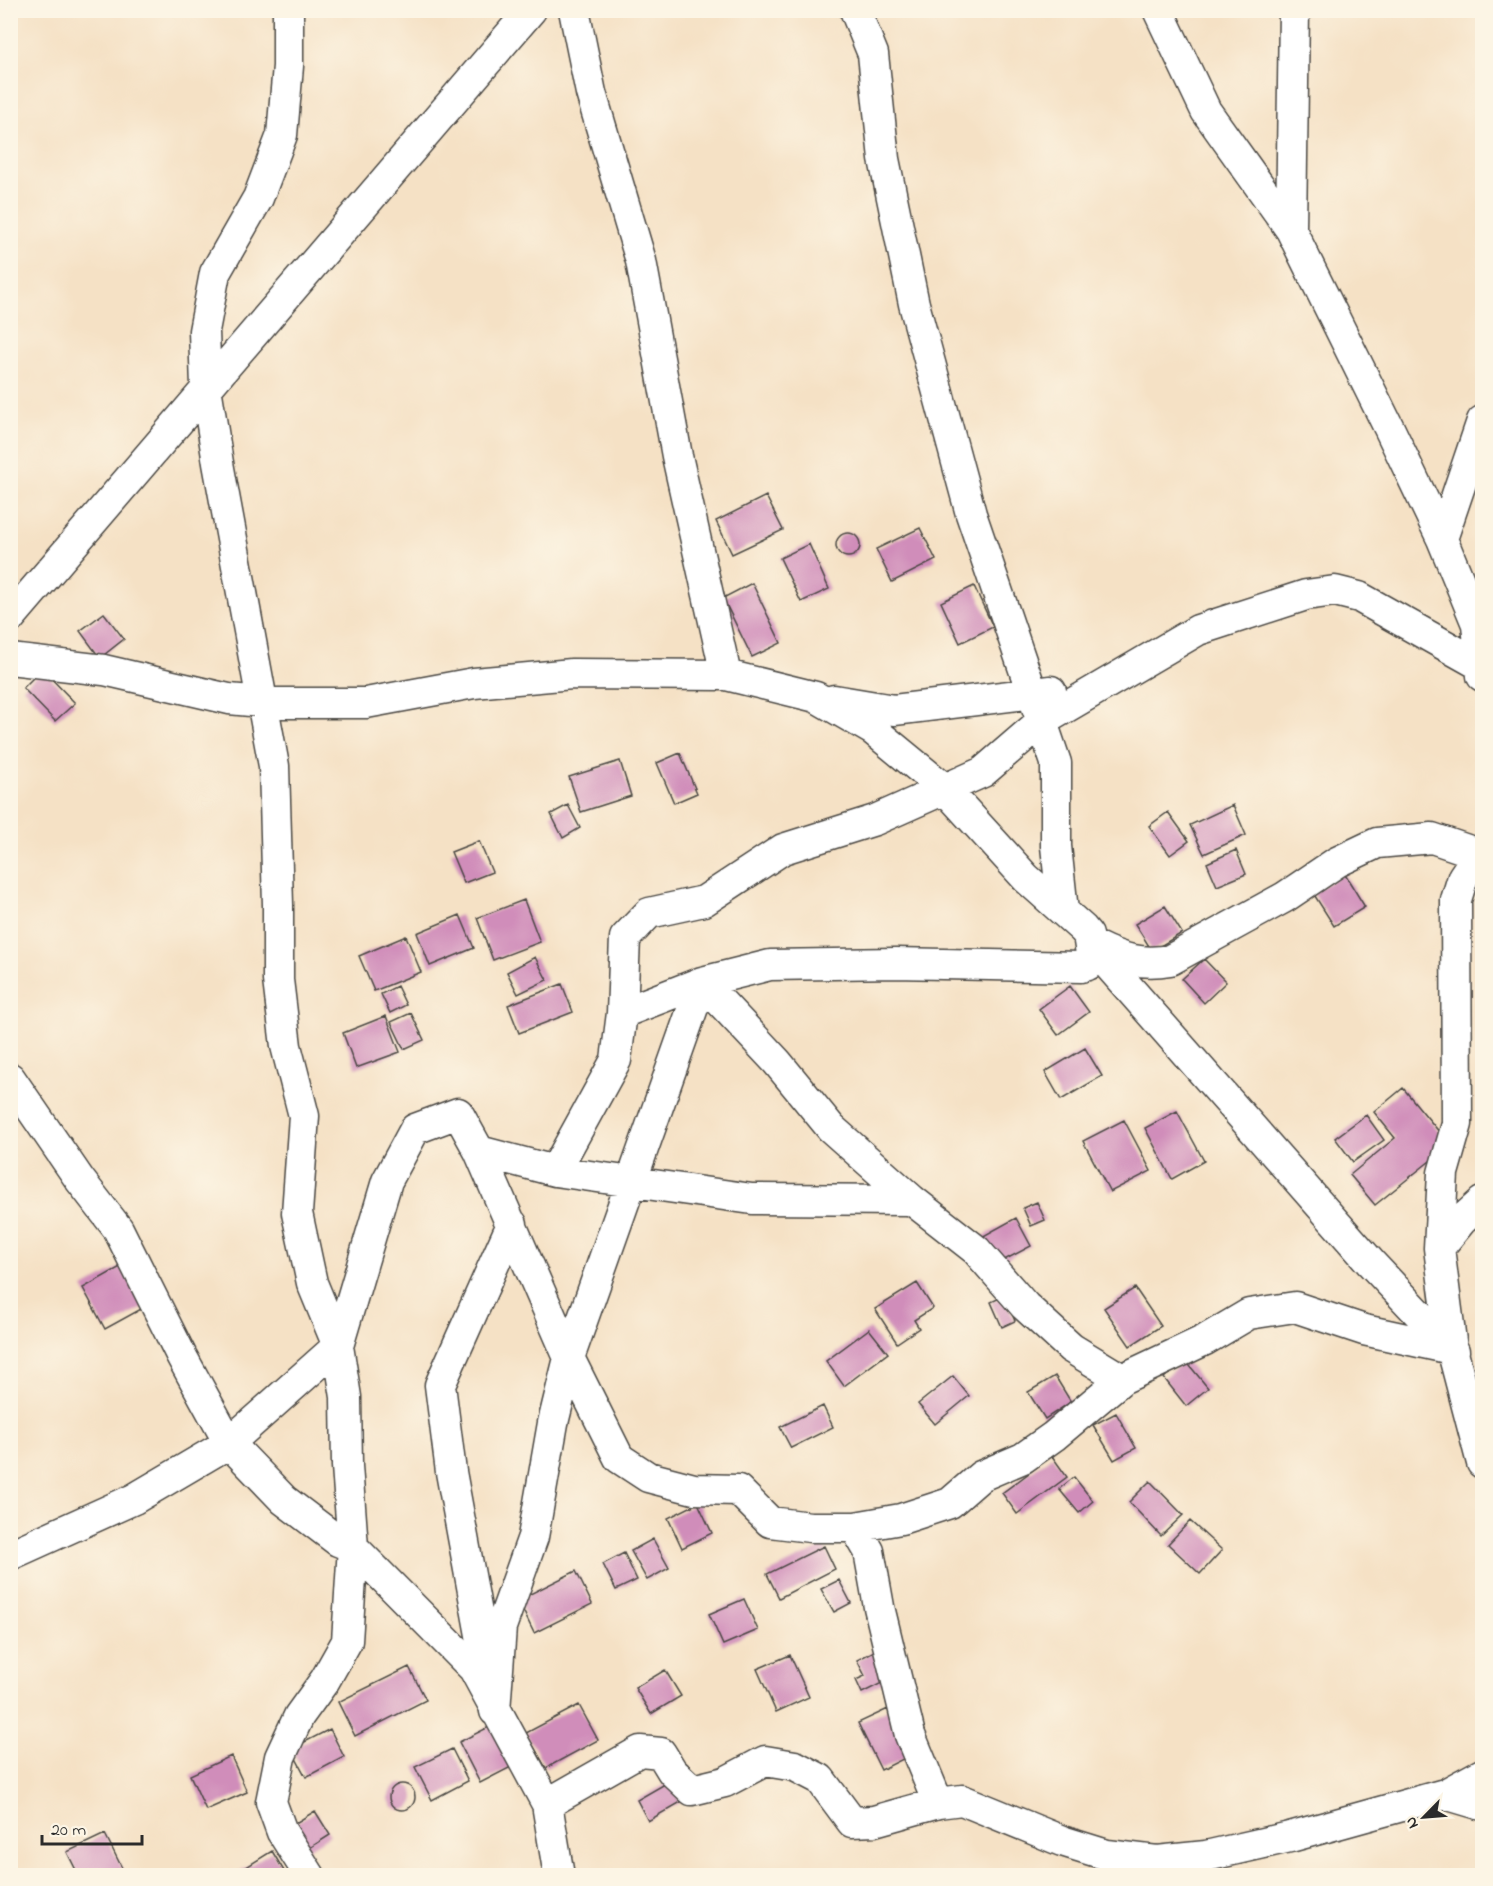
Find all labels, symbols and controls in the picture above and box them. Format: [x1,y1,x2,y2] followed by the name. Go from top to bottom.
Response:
[1394,1787,1454,1847] north arrow
[42,1808,142,1846] scale bar
[1399,1812,1425,1832] text: N
[51,1818,86,1844] text: 20 m

